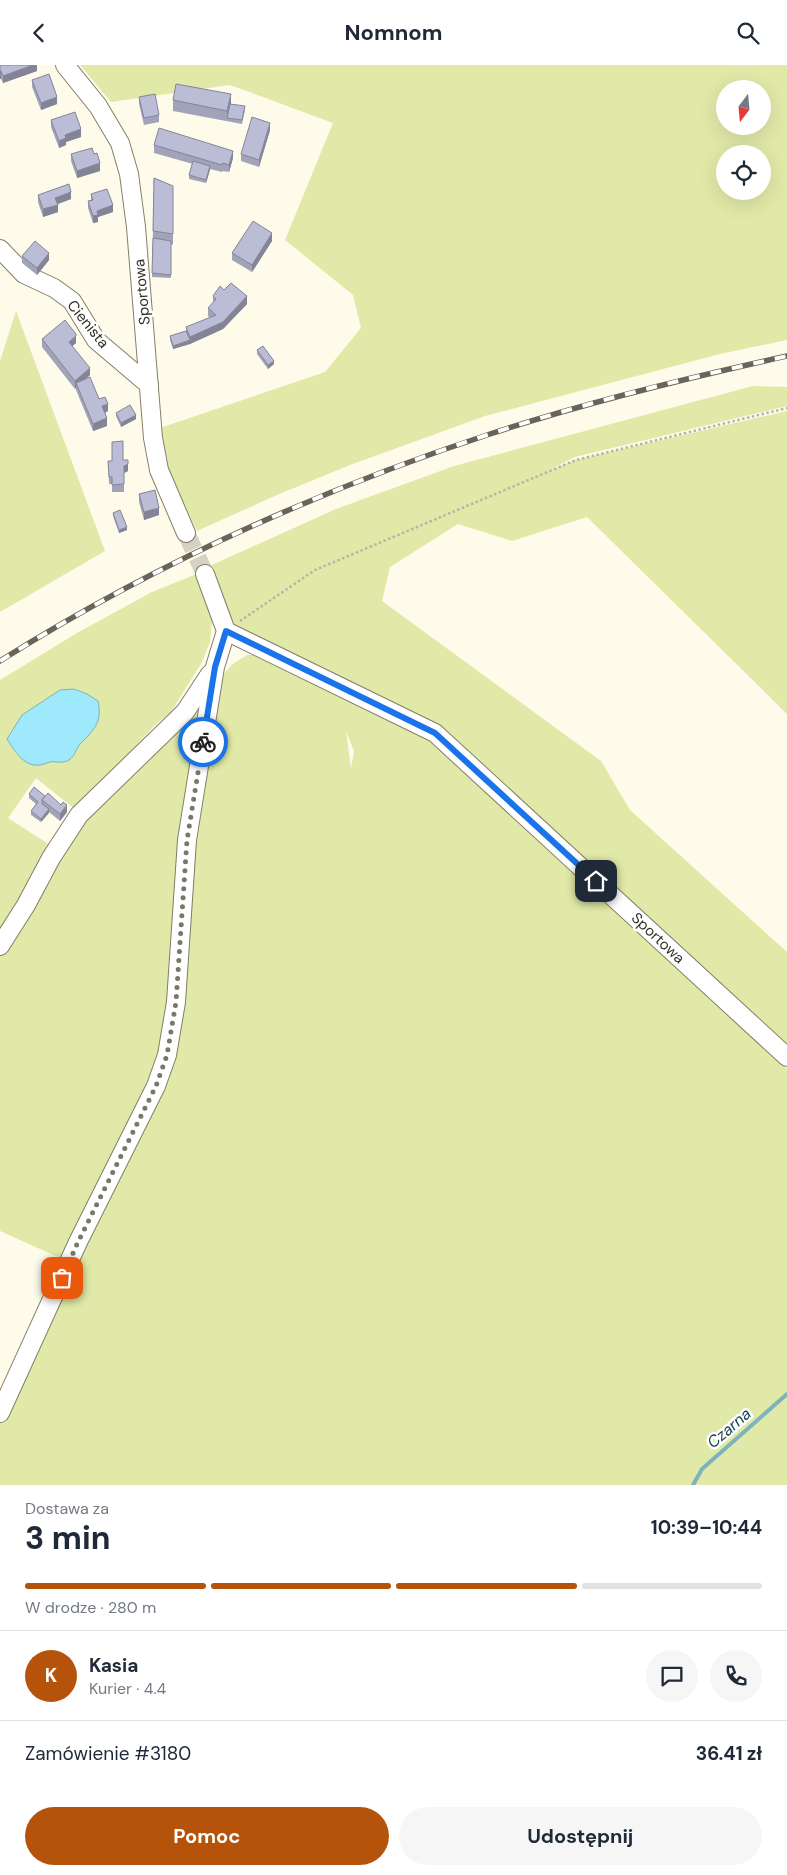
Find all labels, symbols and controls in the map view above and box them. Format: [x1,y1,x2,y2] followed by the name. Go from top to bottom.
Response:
[345,18,442,47] text: Nomnom
[25,19,53,47] icon: back
[734,19,762,47] icon: search
[716,80,771,135] north arrow
[716,80,771,200] map controls
[716,145,771,200] button: locate
[129,258,155,326] street label: Sportowa
[63,296,113,352] street label: Cienista
[178,717,228,767] courier
[189,728,217,756] icon: bike
[575,860,617,902] pin
[582,867,610,895] icon: home
[627,908,689,968] street label: Sportowa
[41,1257,83,1299] pin
[48,1264,76,1292] icon: bag
[703,1403,756,1453] water label: Czarna
[25,1498,109,1519] text: Dostawa za
[651,1515,762,1540] text: 10:39–10:44
[25,1517,110,1559] text: 3 min
[25,1597,156,1618] text: W drodze · 280 m
[646,1650,698,1702] button: chat
[710,1650,762,1702] button: phone
[89,1653,138,1678] text: Kasia
[45,1663,57,1688] text: K
[89,1678,166,1699] text: Kurier · 4.4
[25,1741,191,1766] text: Zamówienie #3180
[696,1741,762,1766] text: 36.41 zł
[25,1807,389,1865] button: Pomoc
[399,1807,762,1865] button: Udostępnij

